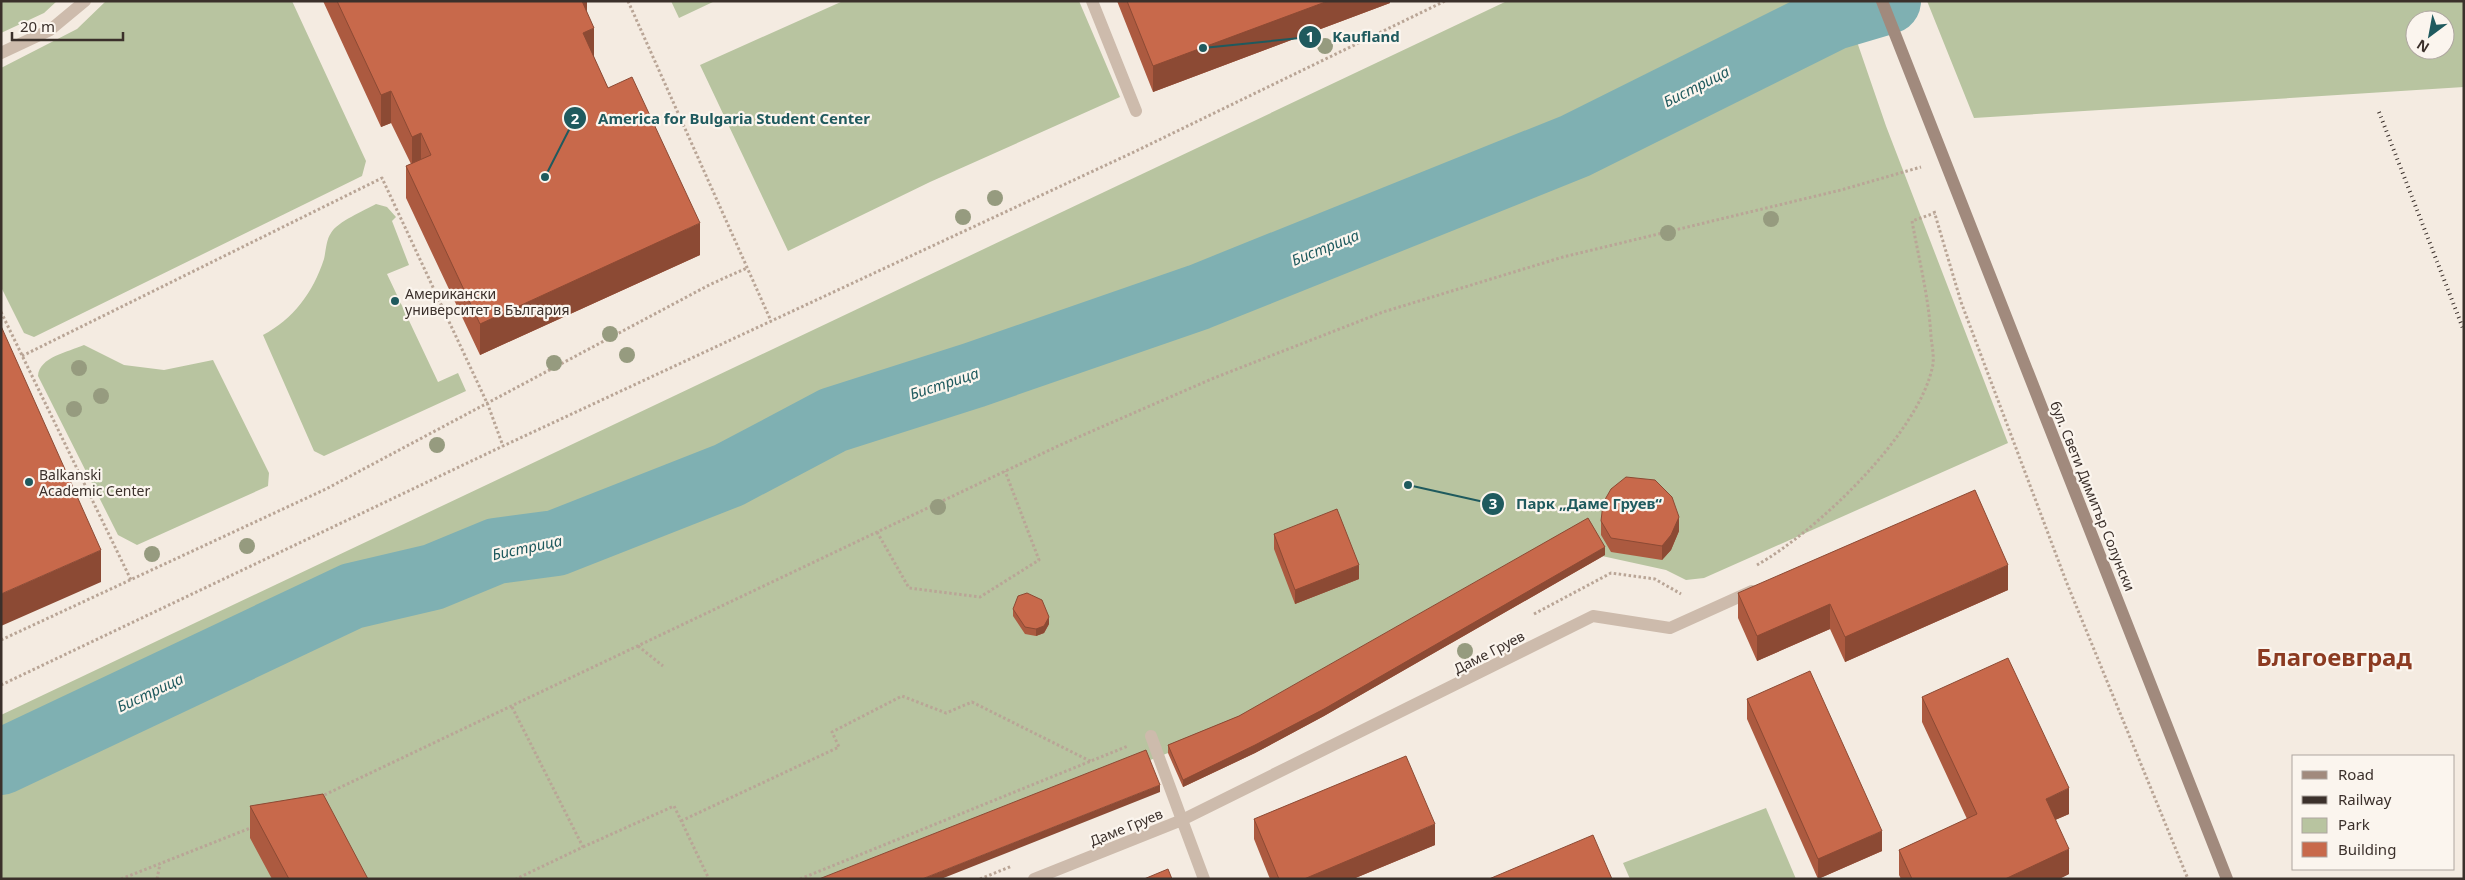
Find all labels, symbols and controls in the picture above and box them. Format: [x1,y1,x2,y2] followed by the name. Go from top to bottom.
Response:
[12,10,124,42] scale bar
[2405,10,2455,60] north arrow
[20,16,55,36] text: 20 m
[1297,22,1409,52] callout: Kaufland
[1306,26,1314,46] text: 1
[1332,26,1400,46] text: Kaufland
[2413,35,2433,58] text: N
[1660,61,1733,111] water label: Бистрица
[563,103,880,133] callout: America for Bulgaria Student Center
[571,108,580,128] text: 2
[598,108,870,128] text: America for Bulgaria Student Center
[1288,224,1362,270] water label: Бистрица
[405,284,570,319] place label: Американски университет в България
[389,295,401,307] marker: Американски университет в България
[907,362,981,404] water label: Бистрица
[2046,398,2140,594] street label: бул. Свети Димитър Солунски
[39,465,150,500] place label: Balkanski Academic Center
[23,476,35,488] marker: Balkanski Academic Center
[1481,489,1672,519] callout: Парк „Даме Груев“
[1489,493,1497,513] text: 3
[1516,493,1662,513] text: Парк „Даме Груев“
[490,530,564,564] water label: Бистрица
[1450,626,1528,678] street label: Даме Груев
[2256,640,2412,673] district label: Благоевград
[113,668,187,716] water label: Бистрица
[2292,755,2455,870] legend
[2338,764,2374,784] text: Road
[2338,789,2392,809] text: Railway
[1087,804,1165,850] street label: Даме Груев
[2338,814,2370,834] text: Park
[2338,839,2396,859] text: Building

